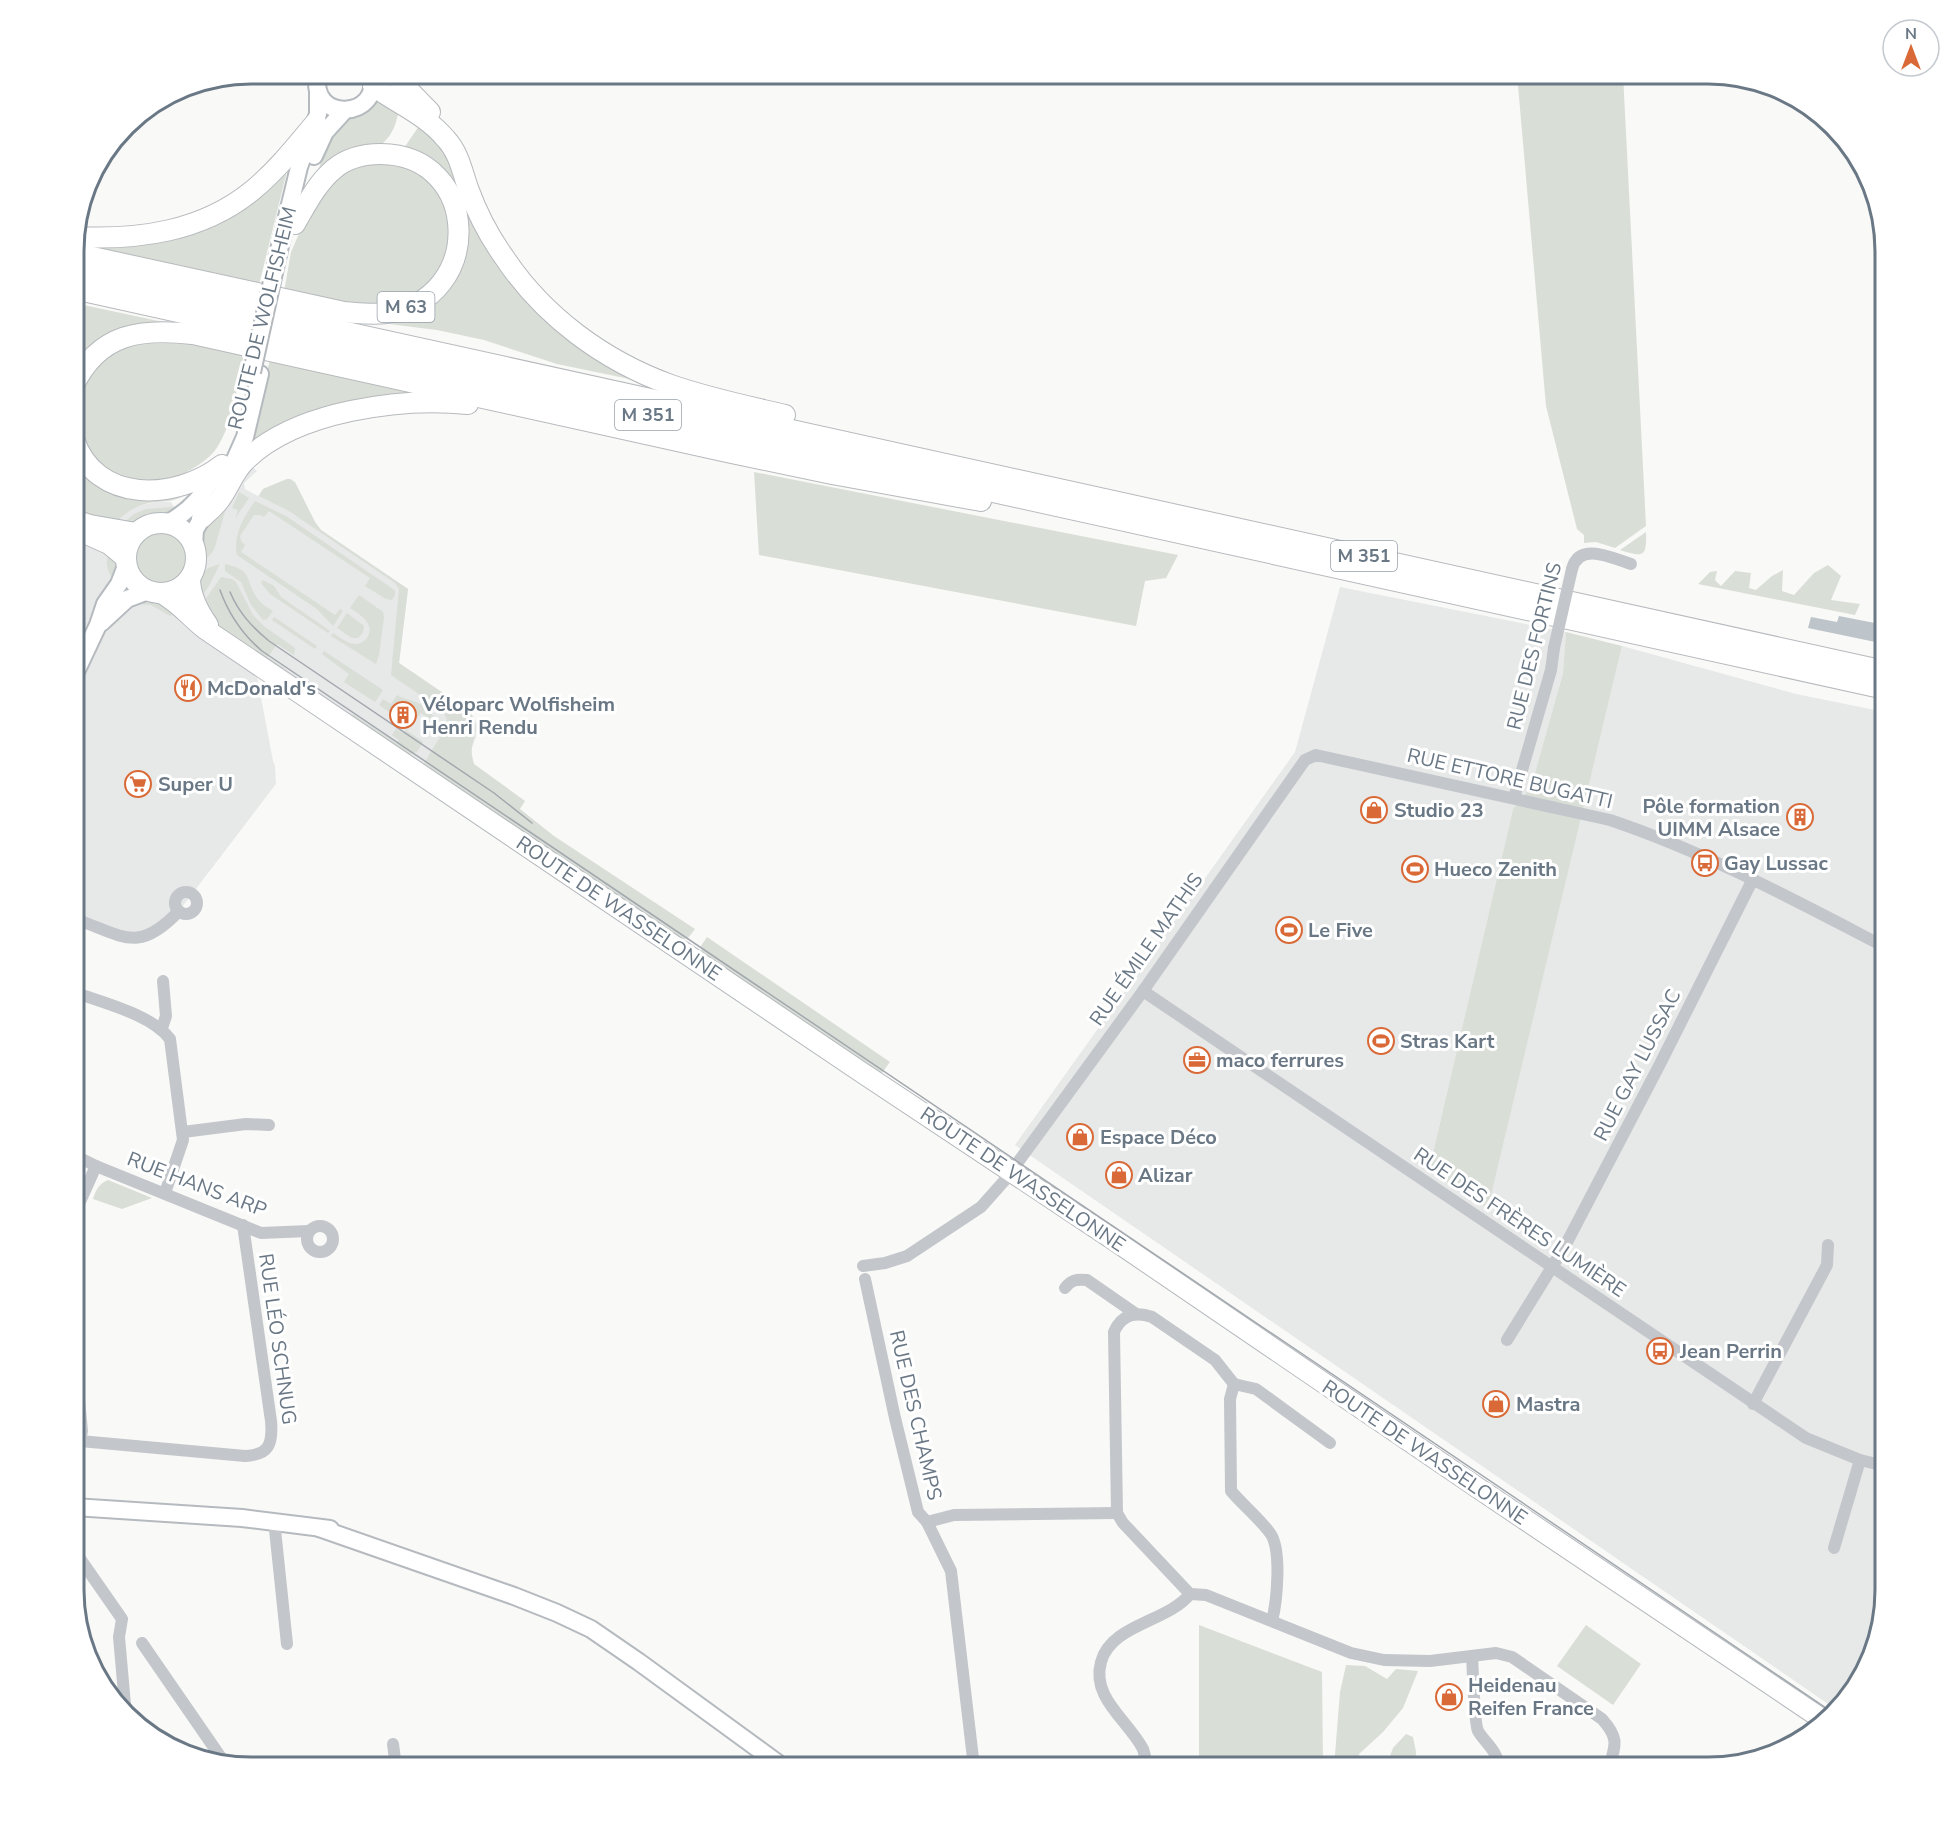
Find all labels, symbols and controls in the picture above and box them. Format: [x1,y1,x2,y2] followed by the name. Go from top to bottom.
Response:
[1881,18,1941,78] north arrow
[1905,23,1917,45] text: N
[222,204,303,433] street label: ROUTE DE WOLFISHEIM
[378,292,434,322] road number: M 63
[615,400,681,430] road number: M 351
[1331,541,1397,571] road number: M 351
[1501,560,1568,733] street label: RUE DES FORTINS
[173,673,203,703] restaurant icon: McDonald's
[207,675,316,702] place label: McDonald's
[421,691,615,741] place label: Véloparc Wolfisheim Henri Rendu
[388,700,418,730] building icon: Véloparc Wolfisheim Henri Rendu
[1404,742,1615,815] street label: RUE ETTORE BUGATTI
[123,769,153,799] supermarket icon: Super U
[158,771,233,798] place label: Super U
[1643,793,1780,843] place label: Pôle formation UIMM Alsace
[1359,795,1389,825] shop icon: Studio 23
[1394,797,1484,824] place label: Studio 23
[1785,802,1815,832] building icon: Pôle formation UIMM Alsace
[511,830,727,987] street label: ROUTE DE WASSELONNE
[1690,848,1720,878] bus stop icon: Gay Lussac
[1724,850,1829,877] place label: Gay Lussac
[1400,854,1430,884] sports icon: Hueco Zenith
[1434,856,1557,883] place label: Hueco Zenith
[1083,867,1209,1031] street label: RUE ÉMILE MATHIS
[1274,915,1304,945] sports icon: Le Five
[1308,917,1373,944] place label: Le Five
[1588,985,1687,1146] street label: RUE GAY LUSSAC
[1366,1026,1396,1056] sports icon: Stras Kart
[1400,1028,1495,1055] place label: Stras Kart
[1182,1045,1212,1075] office icon: maco ferrures
[1216,1047,1344,1074] place label: maco ferrures
[915,1101,1131,1258] street label: ROUTE DE WASSELONNE
[1065,1122,1095,1152] shop icon: Espace Déco
[1100,1124,1217,1151] place label: Espace Déco
[1408,1141,1631,1304] street label: RUE DES FRÈRES LUMIÈRE
[123,1145,271,1224] street label: RUE HANS ARP
[1104,1160,1134,1190] shop icon: Alizar
[1138,1162,1193,1189] place label: Alizar
[252,1252,303,1426] street label: RUE LÉO SCHNUG
[883,1327,948,1503] street label: RUE DES CHAMPS
[1645,1336,1675,1366] bus stop icon: Jean Perrin
[1679,1338,1782,1365] place label: Jean Perrin
[1317,1374,1533,1531] street label: ROUTE DE WASSELONNE
[1481,1389,1511,1419] shop icon: Mastra
[1516,1391,1580,1418] place label: Mastra
[1468,1672,1594,1722] place label: Heidenau Reifen France
[1434,1682,1464,1712] shop icon: Heidenau Reifen France

